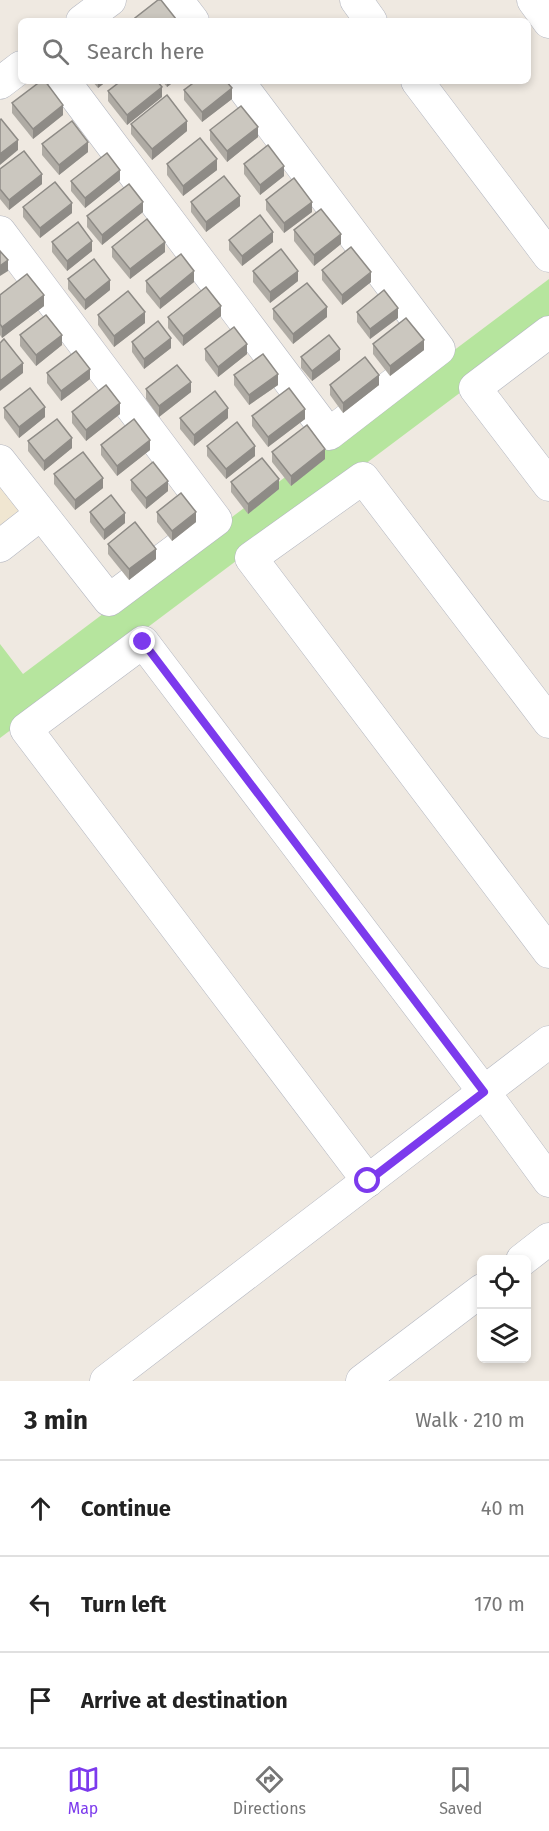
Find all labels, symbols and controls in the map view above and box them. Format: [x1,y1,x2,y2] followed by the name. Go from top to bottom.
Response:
[18,18,531,84] search box
[39,35,72,68] icon: search
[87,38,205,65] text: Search here
[129,628,155,654] route end
[354,1167,380,1193] route start
[477,1255,531,1363] map controls
[477,1255,531,1309] button: locate
[477,1309,531,1363] button: layers
[24,1405,88,1436] text: 3 min
[415,1408,525,1432] text: Walk · 210 m
[24,1492,57,1525] icon: ahead
[81,1495,171,1522] text: Continue
[481,1496,525,1520] text: 40 m
[24,1588,57,1621] icon: left
[81,1591,166,1618] text: Turn left
[474,1592,525,1616] text: 170 m
[24,1684,57,1717] icon: arrive
[81,1687,288,1714] text: Arrive at destination
[67,1763,100,1818] tab: Map
[233,1763,306,1818] tab: Directions
[439,1763,482,1818] tab: Saved

